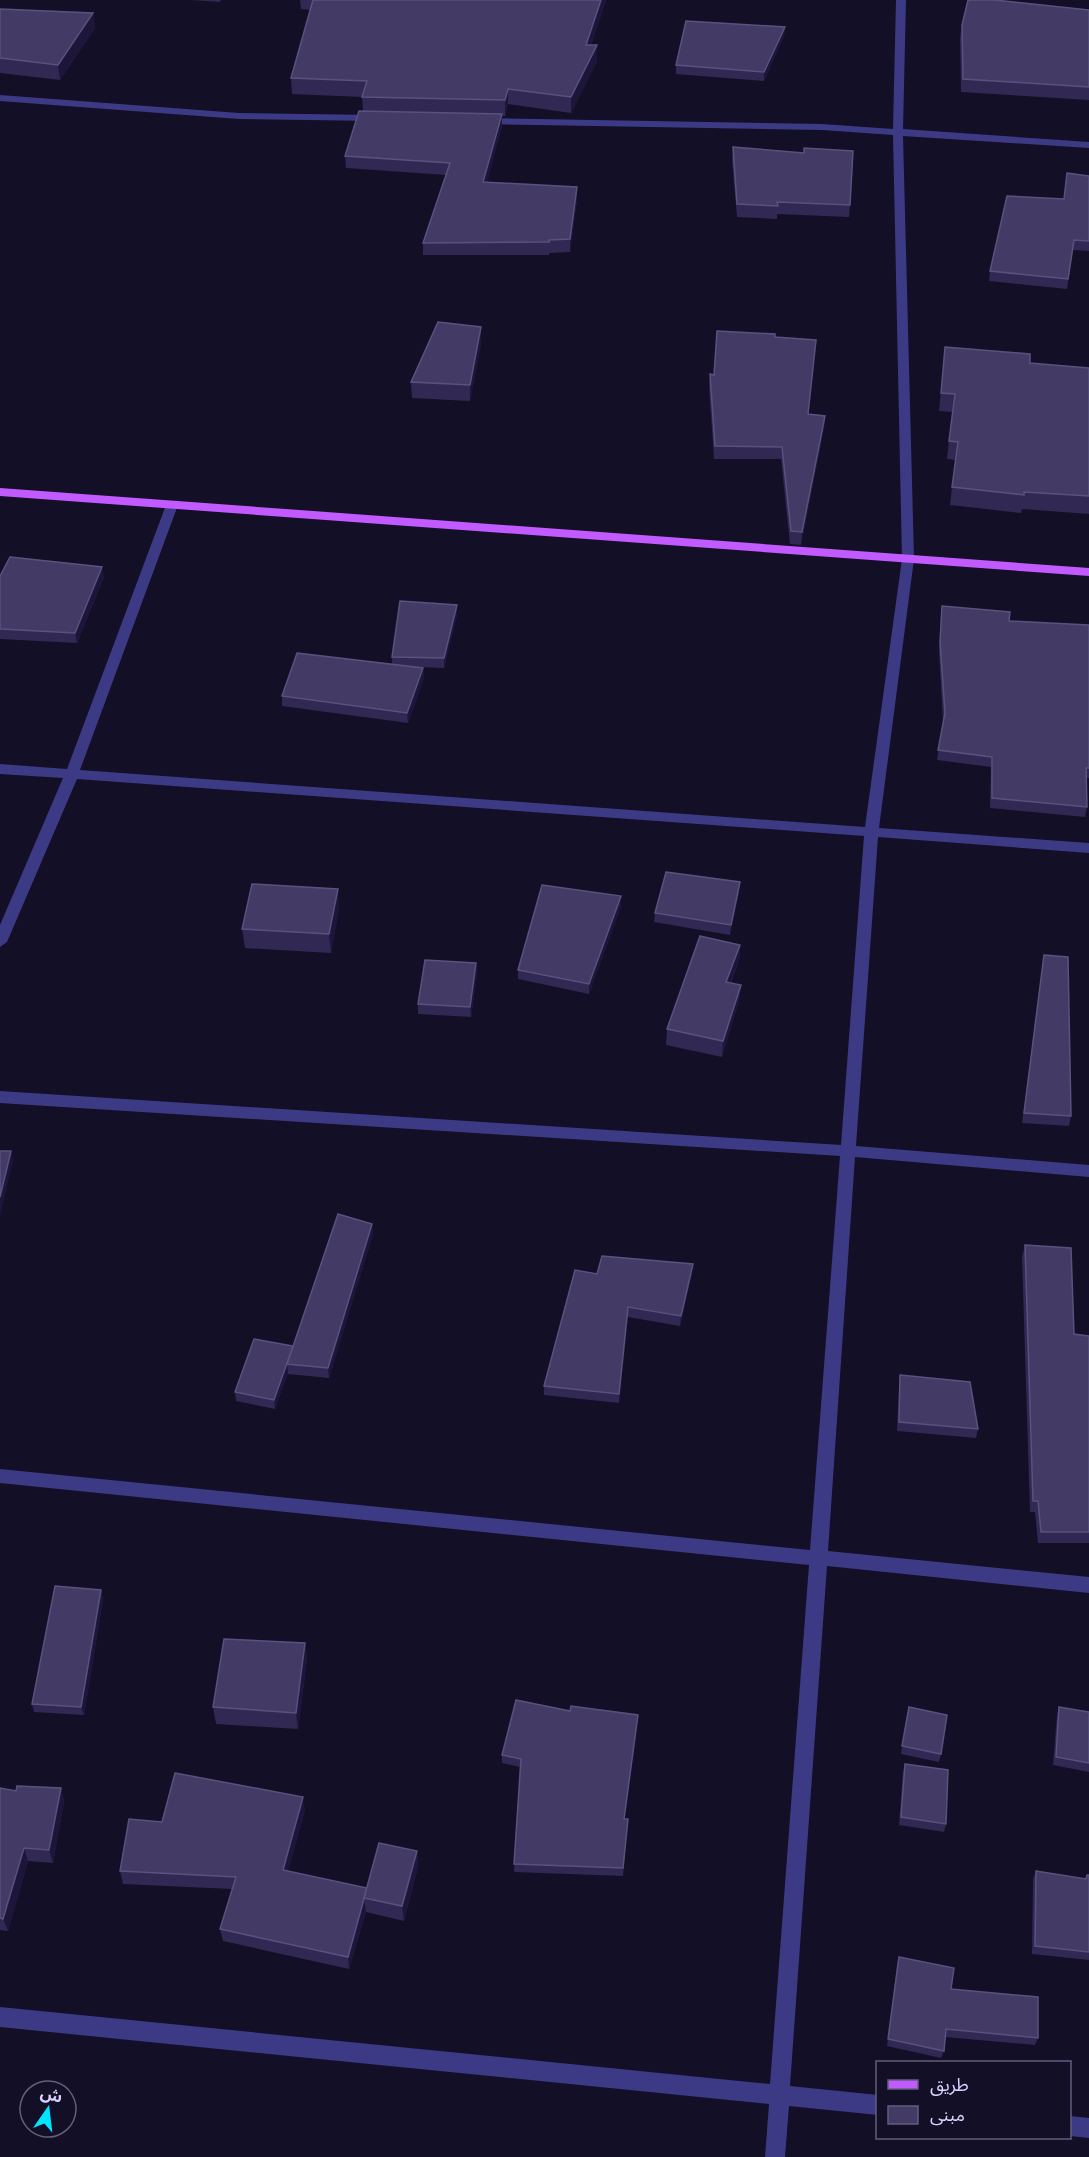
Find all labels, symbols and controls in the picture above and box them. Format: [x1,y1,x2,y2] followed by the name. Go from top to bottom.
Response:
[876,2061,1071,2139] legend
[930,2075,969,2098] text: طريق
[18,2079,78,2139] north arrow
[38,2084,64,2109] text: ش
[930,2105,965,2128] text: مبنى

